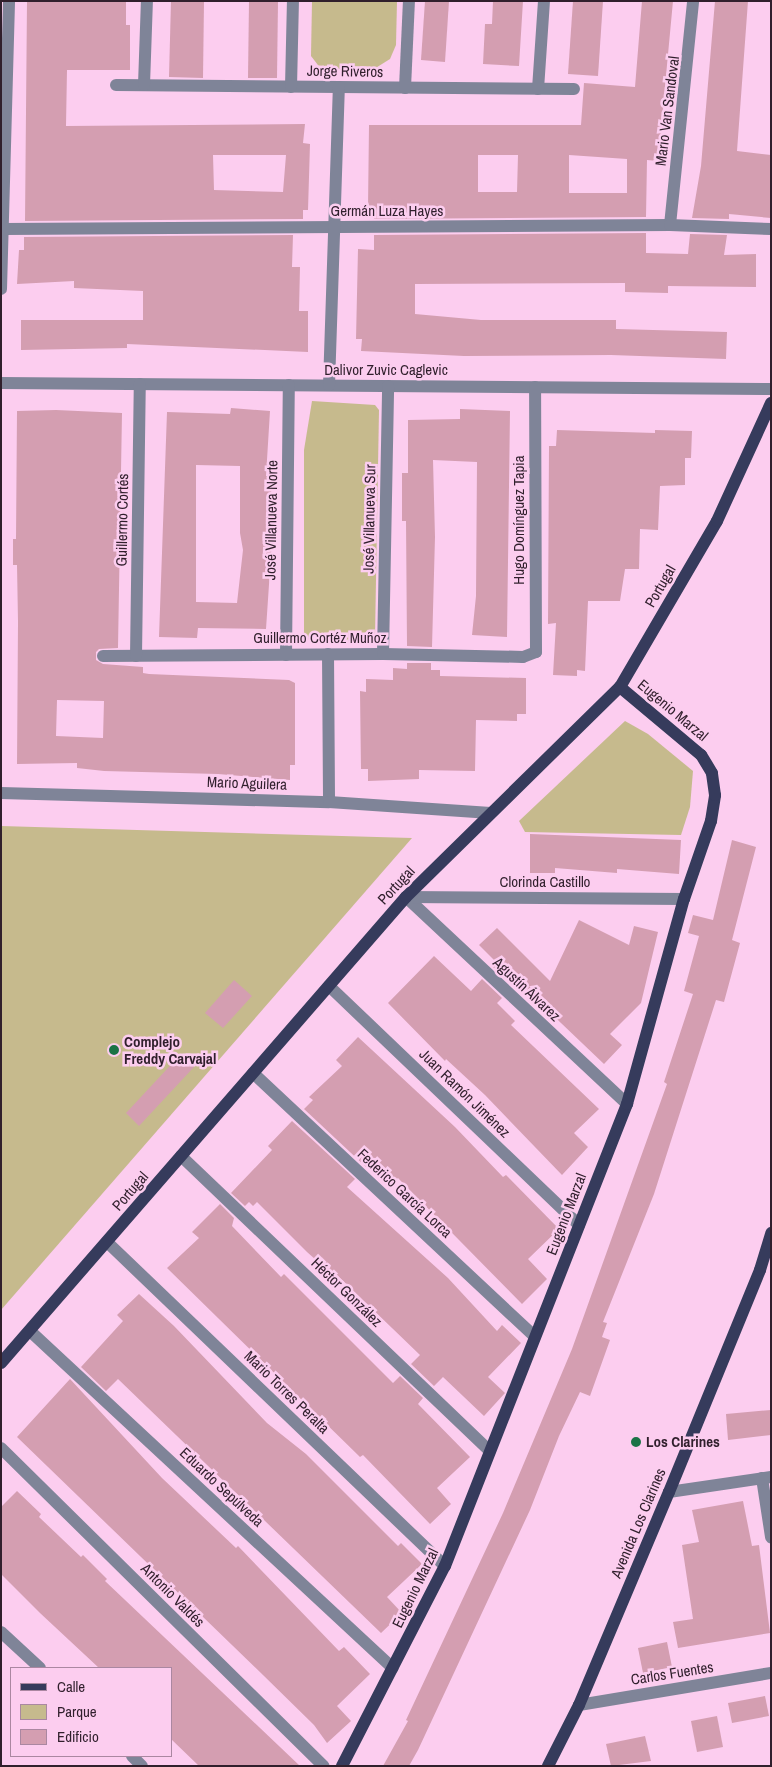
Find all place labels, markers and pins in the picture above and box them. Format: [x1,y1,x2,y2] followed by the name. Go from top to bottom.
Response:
[124,1032,216,1067] place label: Complejo Freddy Carvajal
[108,1044,120,1056] marker: Complejo Freddy Carvajal
[646,1433,720,1451] place label: Los Clarines
[630,1436,642,1448] marker: Los Clarines

